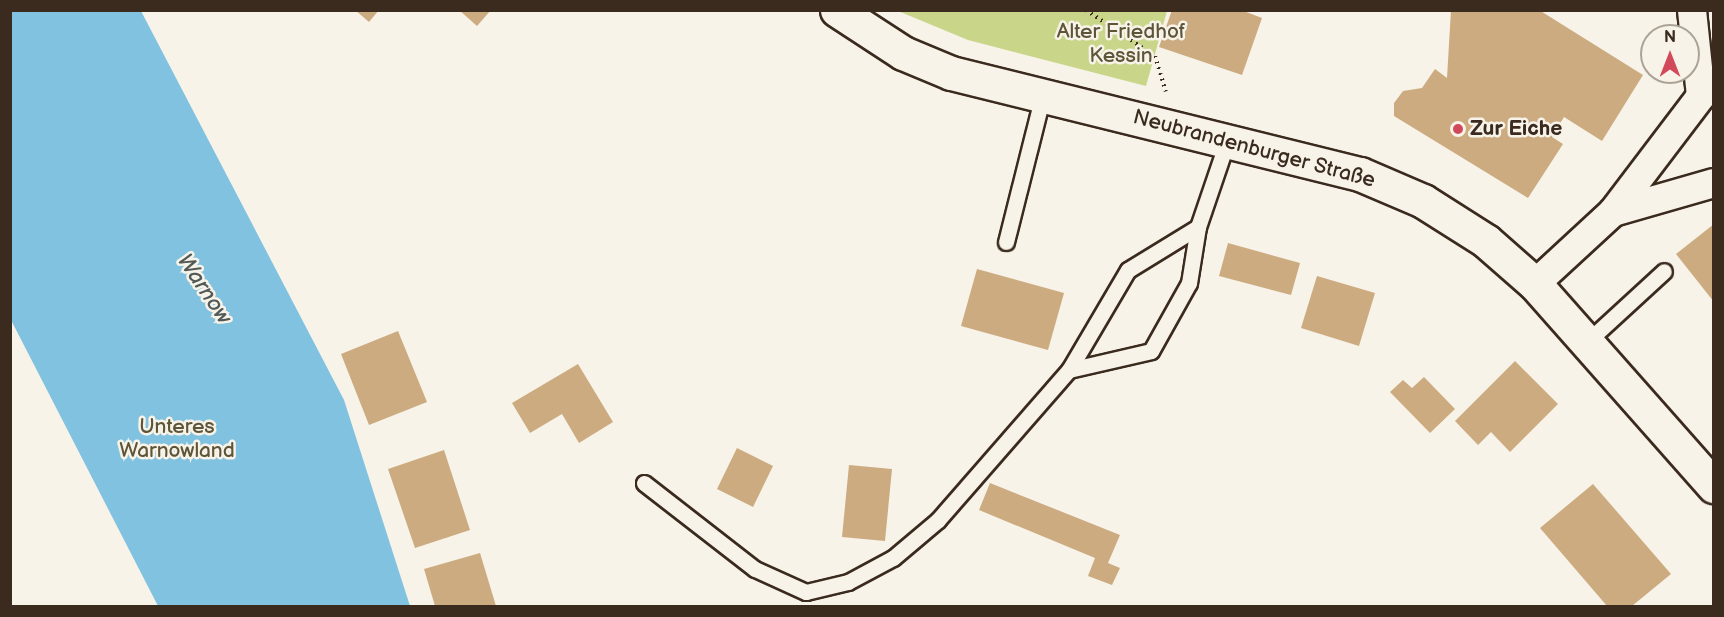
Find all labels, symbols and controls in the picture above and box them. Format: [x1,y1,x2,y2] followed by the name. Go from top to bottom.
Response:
[1057,19,1185,69] park label: Alter Friedhof Kessin
[1640,24,1700,84] north arrow
[1664,28,1676,47] text: N
[1130,104,1378,194] street label: Neubrandenburger Straße
[1470,116,1562,142] place label: Zur Eiche
[1451,122,1465,136] marker: Zur Eiche
[171,249,237,329] water label: Warnow
[119,414,235,464] park label: Unteres Warnowland

